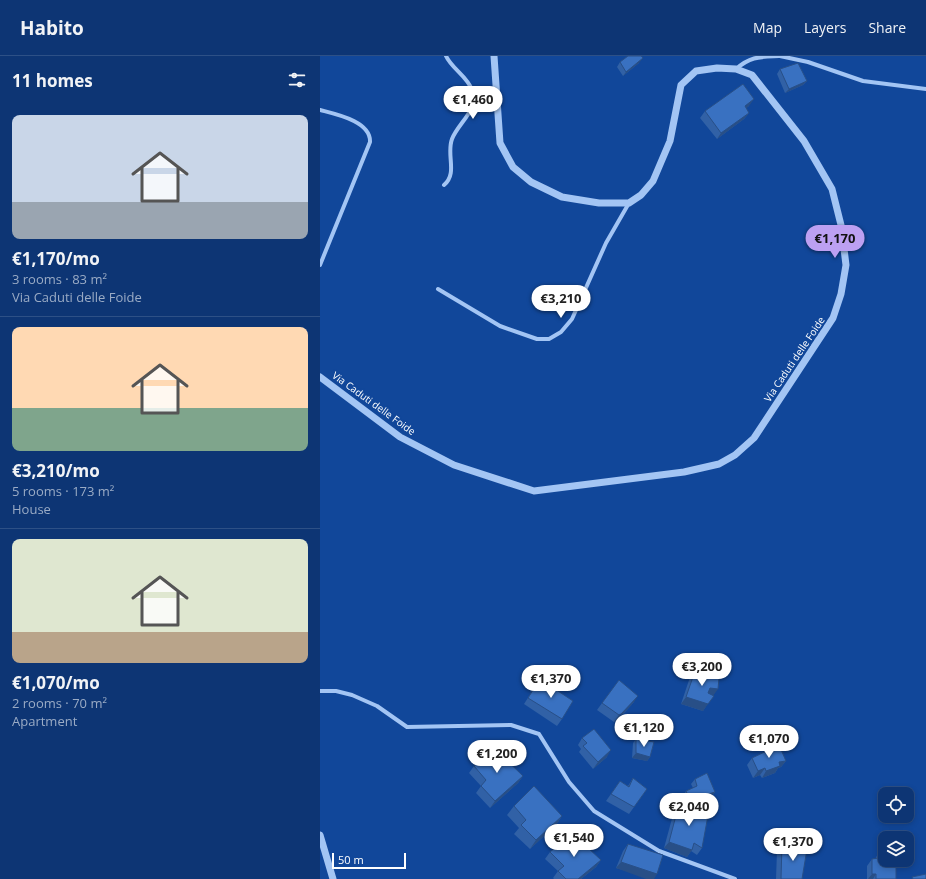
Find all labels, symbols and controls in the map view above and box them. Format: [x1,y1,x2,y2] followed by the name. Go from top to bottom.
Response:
[20,15,84,41] text: Habito
[753,18,782,37] text: Map
[804,18,846,37] text: Layers
[868,18,906,37] text: Share
[12,69,93,92] text: 11 homes
[286,69,308,91] icon: filters
[440,86,506,120] pin: €1,460
[453,90,493,108] text: €1,460
[124,141,196,213] icon: home
[802,225,868,259] pin: €1,170
[815,229,855,247] text: €1,170
[12,247,100,270] text: €1,170/mo
[12,270,107,288] text: 3 rooms · 83 m²
[528,285,594,319] pin: €3,210
[12,288,142,306] text: Via Caduti delle Foide
[541,289,581,307] text: €3,210
[760,313,828,404] street label: Via Caduti delle Foide
[124,353,196,425] icon: home
[329,368,419,438] street label: Via Caduti delle Foide
[12,459,100,482] text: €3,210/mo
[12,482,114,500] text: 5 rooms · 173 m²
[12,500,51,518] text: House
[124,565,196,637] icon: home
[669,653,735,687] pin: €3,200
[682,657,722,675] text: €3,200
[518,665,584,699] pin: €1,370
[531,669,571,687] text: €1,370
[12,671,100,694] text: €1,070/mo
[12,694,107,712] text: 2 rooms · 70 m²
[12,712,77,730] text: Apartment
[611,714,677,748] pin: €1,120
[624,718,664,736] text: €1,120
[736,725,802,759] pin: €1,070
[749,729,789,747] text: €1,070
[464,740,530,774] pin: €1,200
[477,744,517,762] text: €1,200
[878,787,914,867] map controls
[878,787,914,823] button: locate
[656,793,722,827] pin: €2,040
[669,797,709,815] text: €2,040
[541,824,607,858] pin: €1,540
[554,828,594,846] text: €1,540
[760,828,826,862] pin: €1,370
[878,831,914,867] button: layers
[773,832,813,850] text: €1,370
[332,851,406,870] scale bar
[338,852,364,867] text: 50 m

